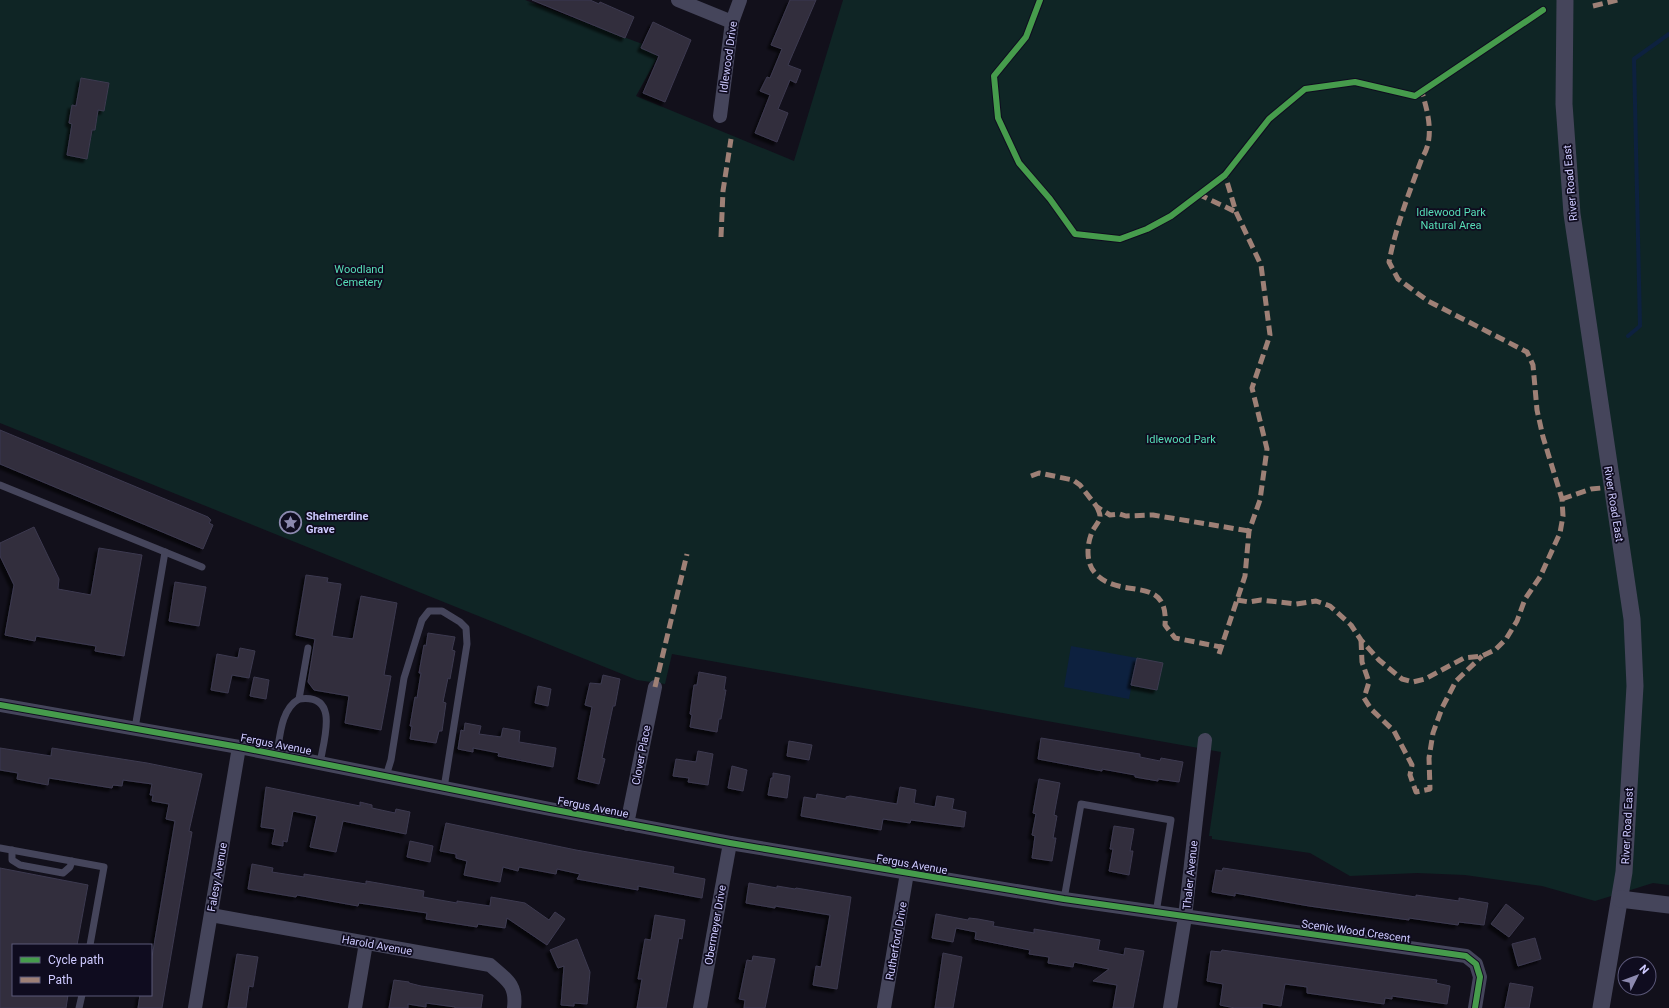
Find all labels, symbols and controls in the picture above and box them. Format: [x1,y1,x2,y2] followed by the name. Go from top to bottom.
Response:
[717,20,740,94] street label: Idlewood Drive
[1561,144,1580,222] street label: River Road East
[1416,206,1486,232] park label: Idlewood Park Natural Area
[334,263,384,289] park label: Woodland Cemetery
[1146,433,1216,446] park label: Idlewood Park
[1601,465,1626,543] street label: River Road East
[277,509,303,535] place icon: Shelmerdine Grave
[306,510,368,536] place label: Shelmerdine Grave
[629,724,654,786] street label: Clover Place
[239,731,313,758] street label: Fergus Avenue
[1619,787,1636,865] street label: River Road East
[556,794,630,821] street label: Fergus Avenue
[1180,840,1201,910] street label: Thaler Avenue
[205,841,230,913] street label: Falesy Avenue
[875,852,949,877] street label: Fergus Avenue
[702,884,729,966] street label: Obermeyer Drive
[883,901,910,981] street label: Rutherford Drive
[1301,917,1412,946] street label: Scenic Wood Crescent
[341,933,413,958] street label: Harold Avenue
[12,944,152,996] legend
[48,953,104,967] text: Cycle path
[1617,956,1657,996] north arrow
[1637,962,1652,977] text: N
[48,973,73,987] text: Path

